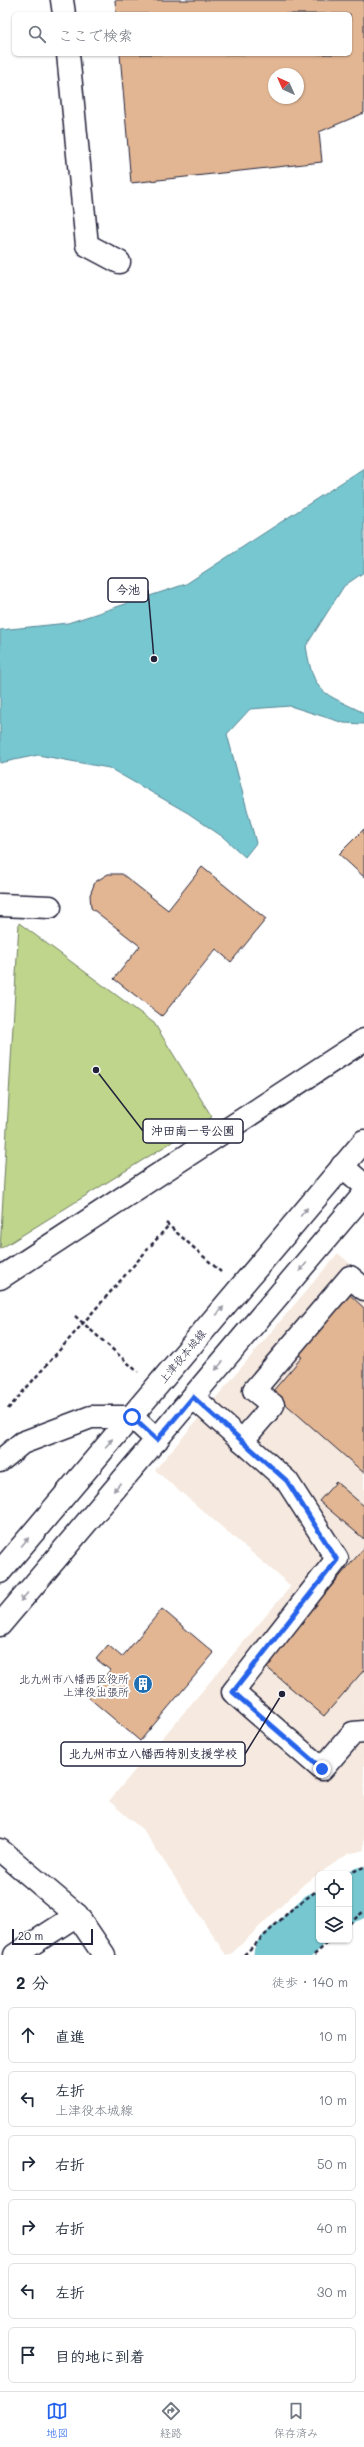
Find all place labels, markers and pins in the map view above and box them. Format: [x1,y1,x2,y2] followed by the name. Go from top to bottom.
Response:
[108,578,148,602] callout: 今池
[143,1119,243,1143] callout: 沖田南一号公園
[19,1671,129,1699] place label: 北九州市八幡西区役所 上津役出張所
[132,1673,154,1695] building icon: 北九州市八幡西区役所 上津役出張所
[61,1742,245,1766] callout: 北九州市立八幡西特別支援学校

